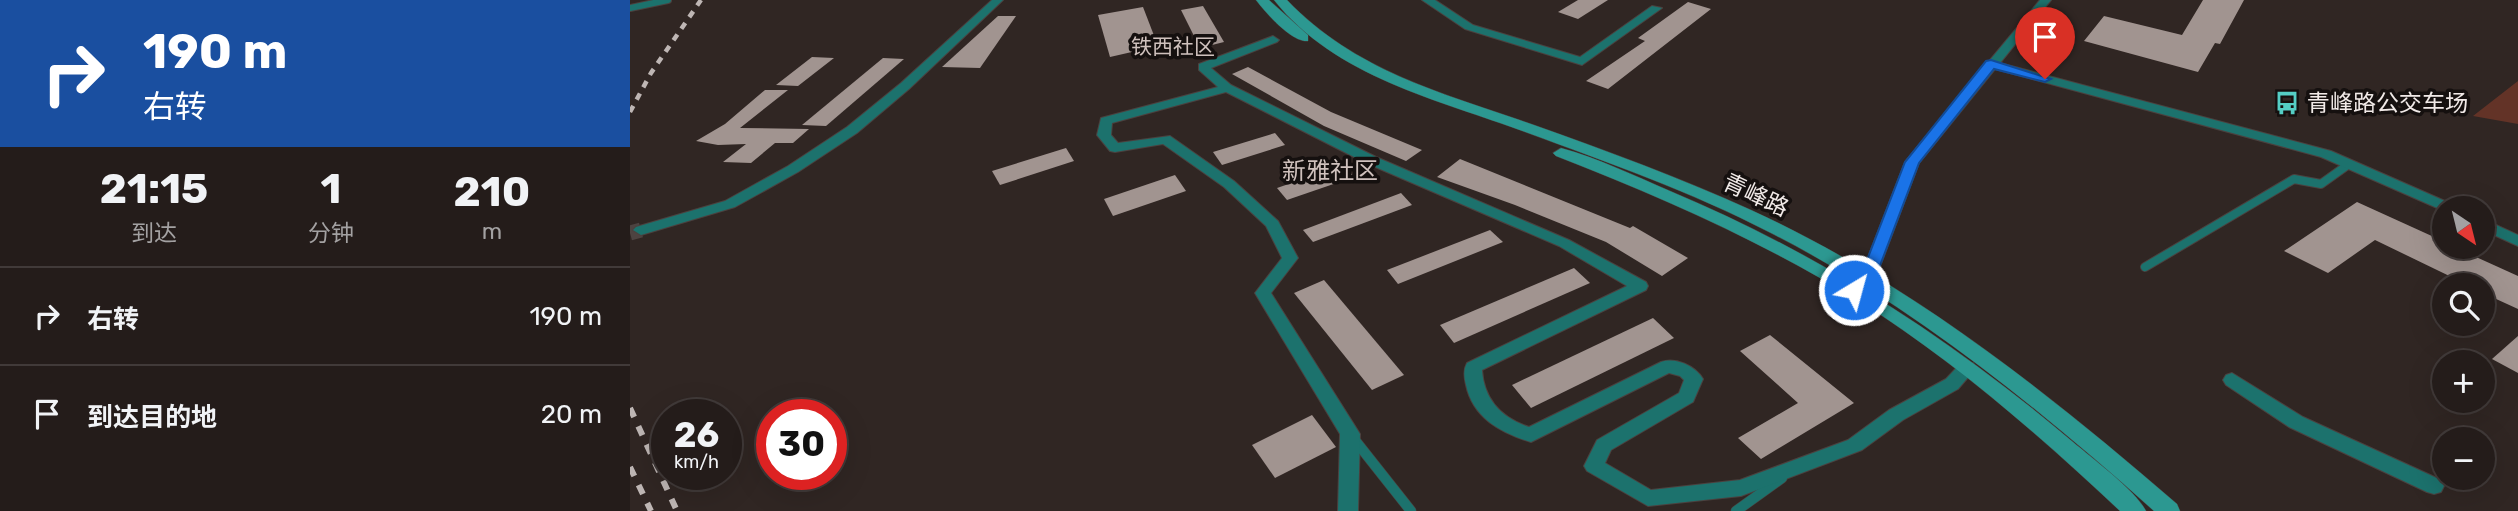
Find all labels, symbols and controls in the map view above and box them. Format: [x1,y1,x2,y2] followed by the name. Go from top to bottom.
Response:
[2015,7,2075,79] pin
[2026,18,2064,56] icon: arrive
[143,22,287,80] text: 190 m
[28,28,119,119] icon: right
[1131,34,1215,59] district label: 铁西社区
[143,88,207,126] text: 右转
[2273,89,2301,117] bus stop icon: 青峰路公交车场
[2307,89,2468,117] place label: 青峰路公交车场
[1282,157,1378,185] district label: 新雅社区
[100,164,208,214] text: 21:15
[320,164,341,214] text: 1
[454,167,530,217] text: 210
[1719,168,1793,222] street label: 青峰路
[2432,196,2496,259] north arrow
[2432,196,2495,490] map controls
[482,217,502,245] text: m
[131,219,177,247] text: 到达
[308,219,354,247] text: 分钟
[1817,253,1891,327] position arrow
[2432,273,2495,336] button: search
[28,297,66,335] icon: right
[529,301,602,332] text: 190 m
[87,304,139,335] text: 右转
[2432,350,2495,413] button: +
[28,395,66,433] icon: arrive
[541,399,602,430] text: 20 m
[756,399,847,490] speed limit sign: 30
[87,402,217,433] text: 到达目的地
[674,414,719,456] text: 26
[2432,427,2495,490] button: −
[674,451,719,473] text: km/h

